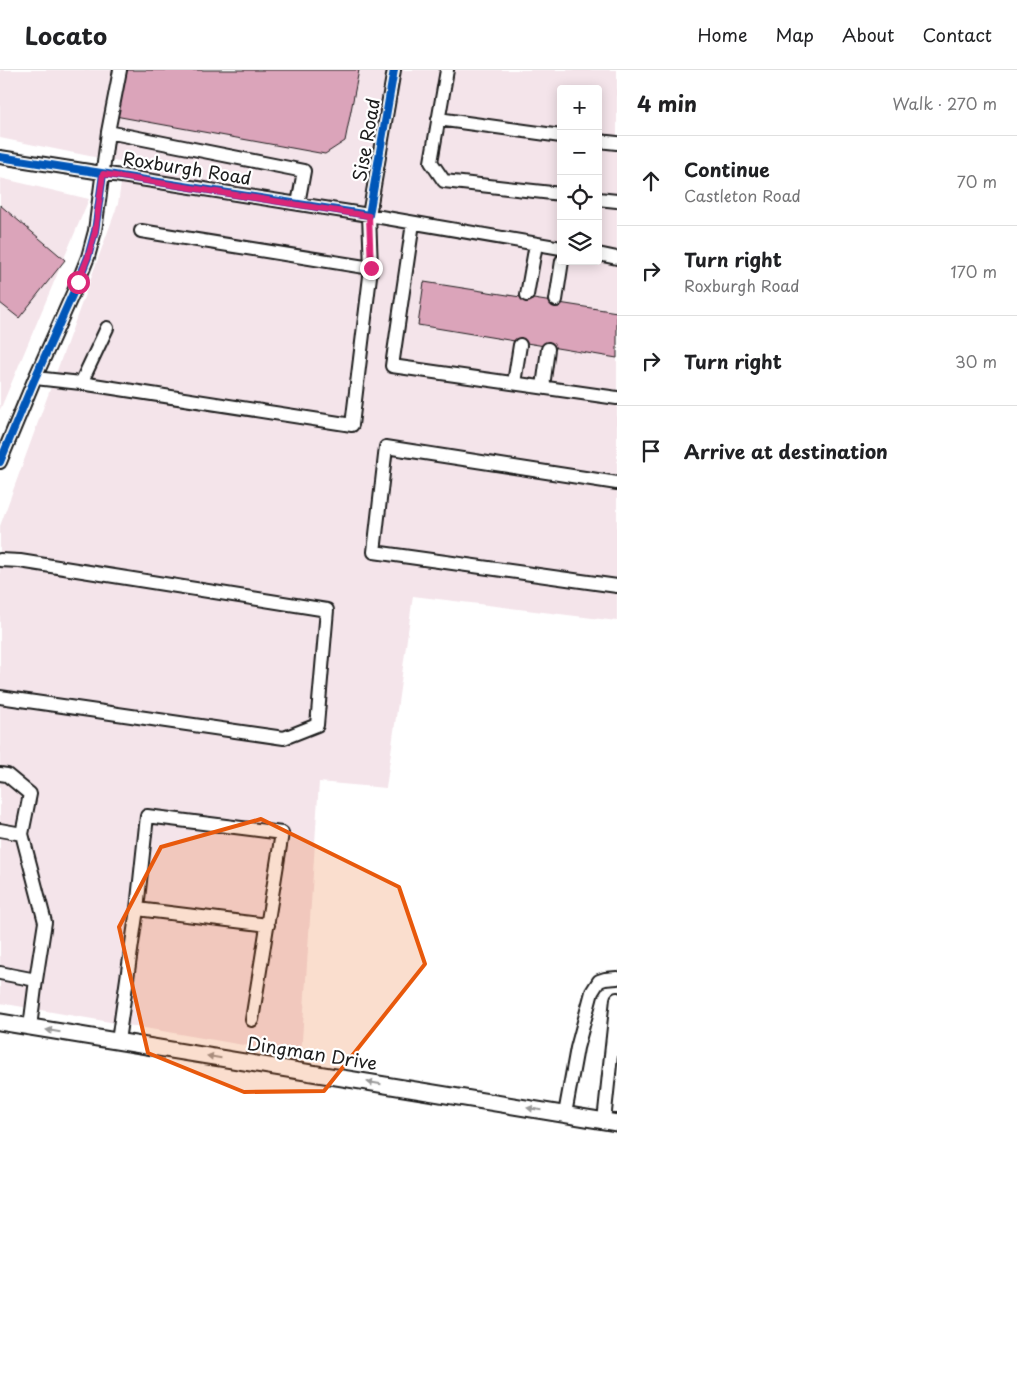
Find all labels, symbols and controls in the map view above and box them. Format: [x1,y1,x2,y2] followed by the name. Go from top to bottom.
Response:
[25,17,107,53] text: Locato
[697,21,747,48] text: Home
[775,21,814,48] text: Map
[842,21,894,48] text: About
[922,21,992,48] text: Contact
[557,85,602,265] map controls
[557,85,602,130] button: +
[637,87,697,119] text: 4 min
[893,91,997,115] text: Walk · 270 m
[345,96,386,183] street label: Sise Road
[557,130,602,175] button: −
[121,144,254,191] street label: Roxburgh Road
[684,155,770,183] text: Continue
[637,167,665,195] icon: ahead
[957,169,997,193] text: 70 m
[557,175,602,220] button: locate
[684,183,801,207] text: Castleton Road
[557,220,602,265] button: layers
[684,245,782,273] text: Turn right
[360,257,383,280] route end
[637,257,665,285] icon: right
[951,259,997,283] text: 170 m
[67,271,90,294] route start
[684,273,800,297] text: Roxburgh Road
[637,347,665,375] icon: right
[684,347,782,375] text: Turn right
[955,349,997,373] text: 30 m
[637,437,665,465] icon: arrive
[684,437,888,465] text: Arrive at destination
[45,1026,61,1034] one-way arrow
[245,1029,379,1076] street label: Dingman Drive
[205,1052,221,1060] one-way arrow
[366,1079,382,1087] one-way arrow
[526,1105,542,1113] one-way arrow

